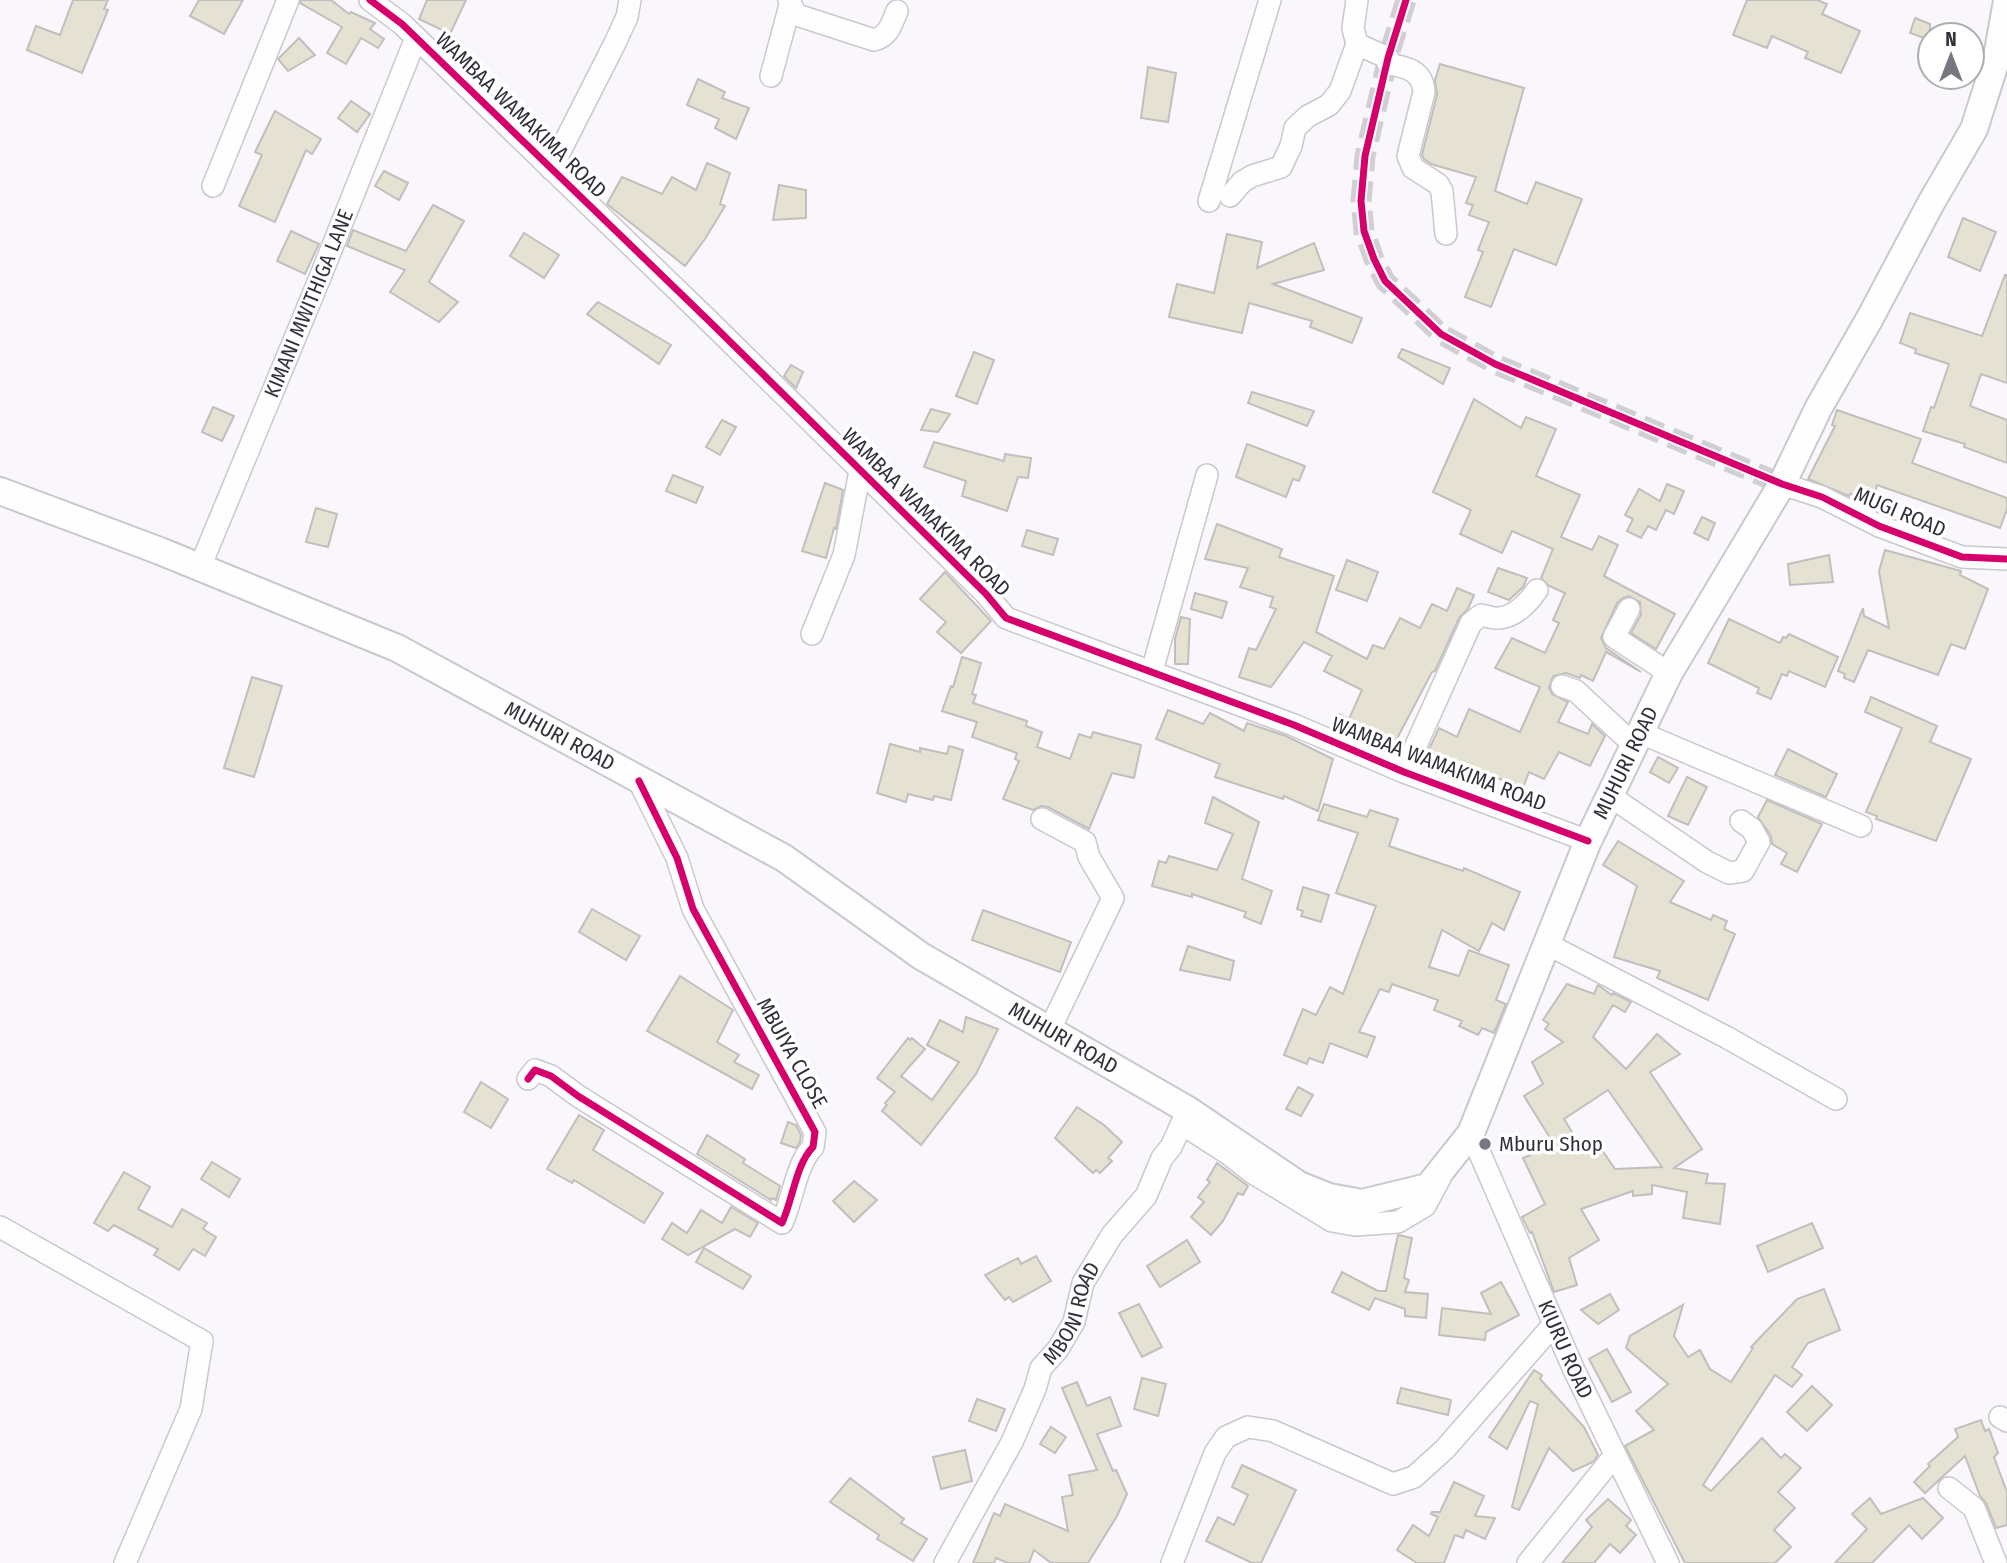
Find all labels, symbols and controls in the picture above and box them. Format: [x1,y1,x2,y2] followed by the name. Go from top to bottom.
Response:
[1916,21,1986,91] north arrow
[430,27,612,203] street label: WAMBAA WAMAKIMA ROAD
[1945,28,1957,51] text: N
[259,206,359,402] street label: KIMANI MWITHIGA LANE
[836,422,1016,602] street label: WAMBAA WAMAKIMA ROAD
[1850,481,1950,543] street label: MUGI ROAD
[500,696,619,777] street label: MUHURI ROAD
[1588,702,1664,823] street label: MUHURI ROAD
[1328,711,1550,817] street label: WAMBAA WAMAKIMA ROAD
[751,993,833,1113] street label: MBUIYA CLOSE
[1004,996,1123,1080] street label: MUHURI ROAD
[1499,1131,1603,1157] place label: Mburu Shop
[1477,1136,1493,1152] marker: Mburu Shop
[1037,1257,1106,1370] street label: MBONI ROAD
[1532,1296,1599,1403] street label: KIURU ROAD

